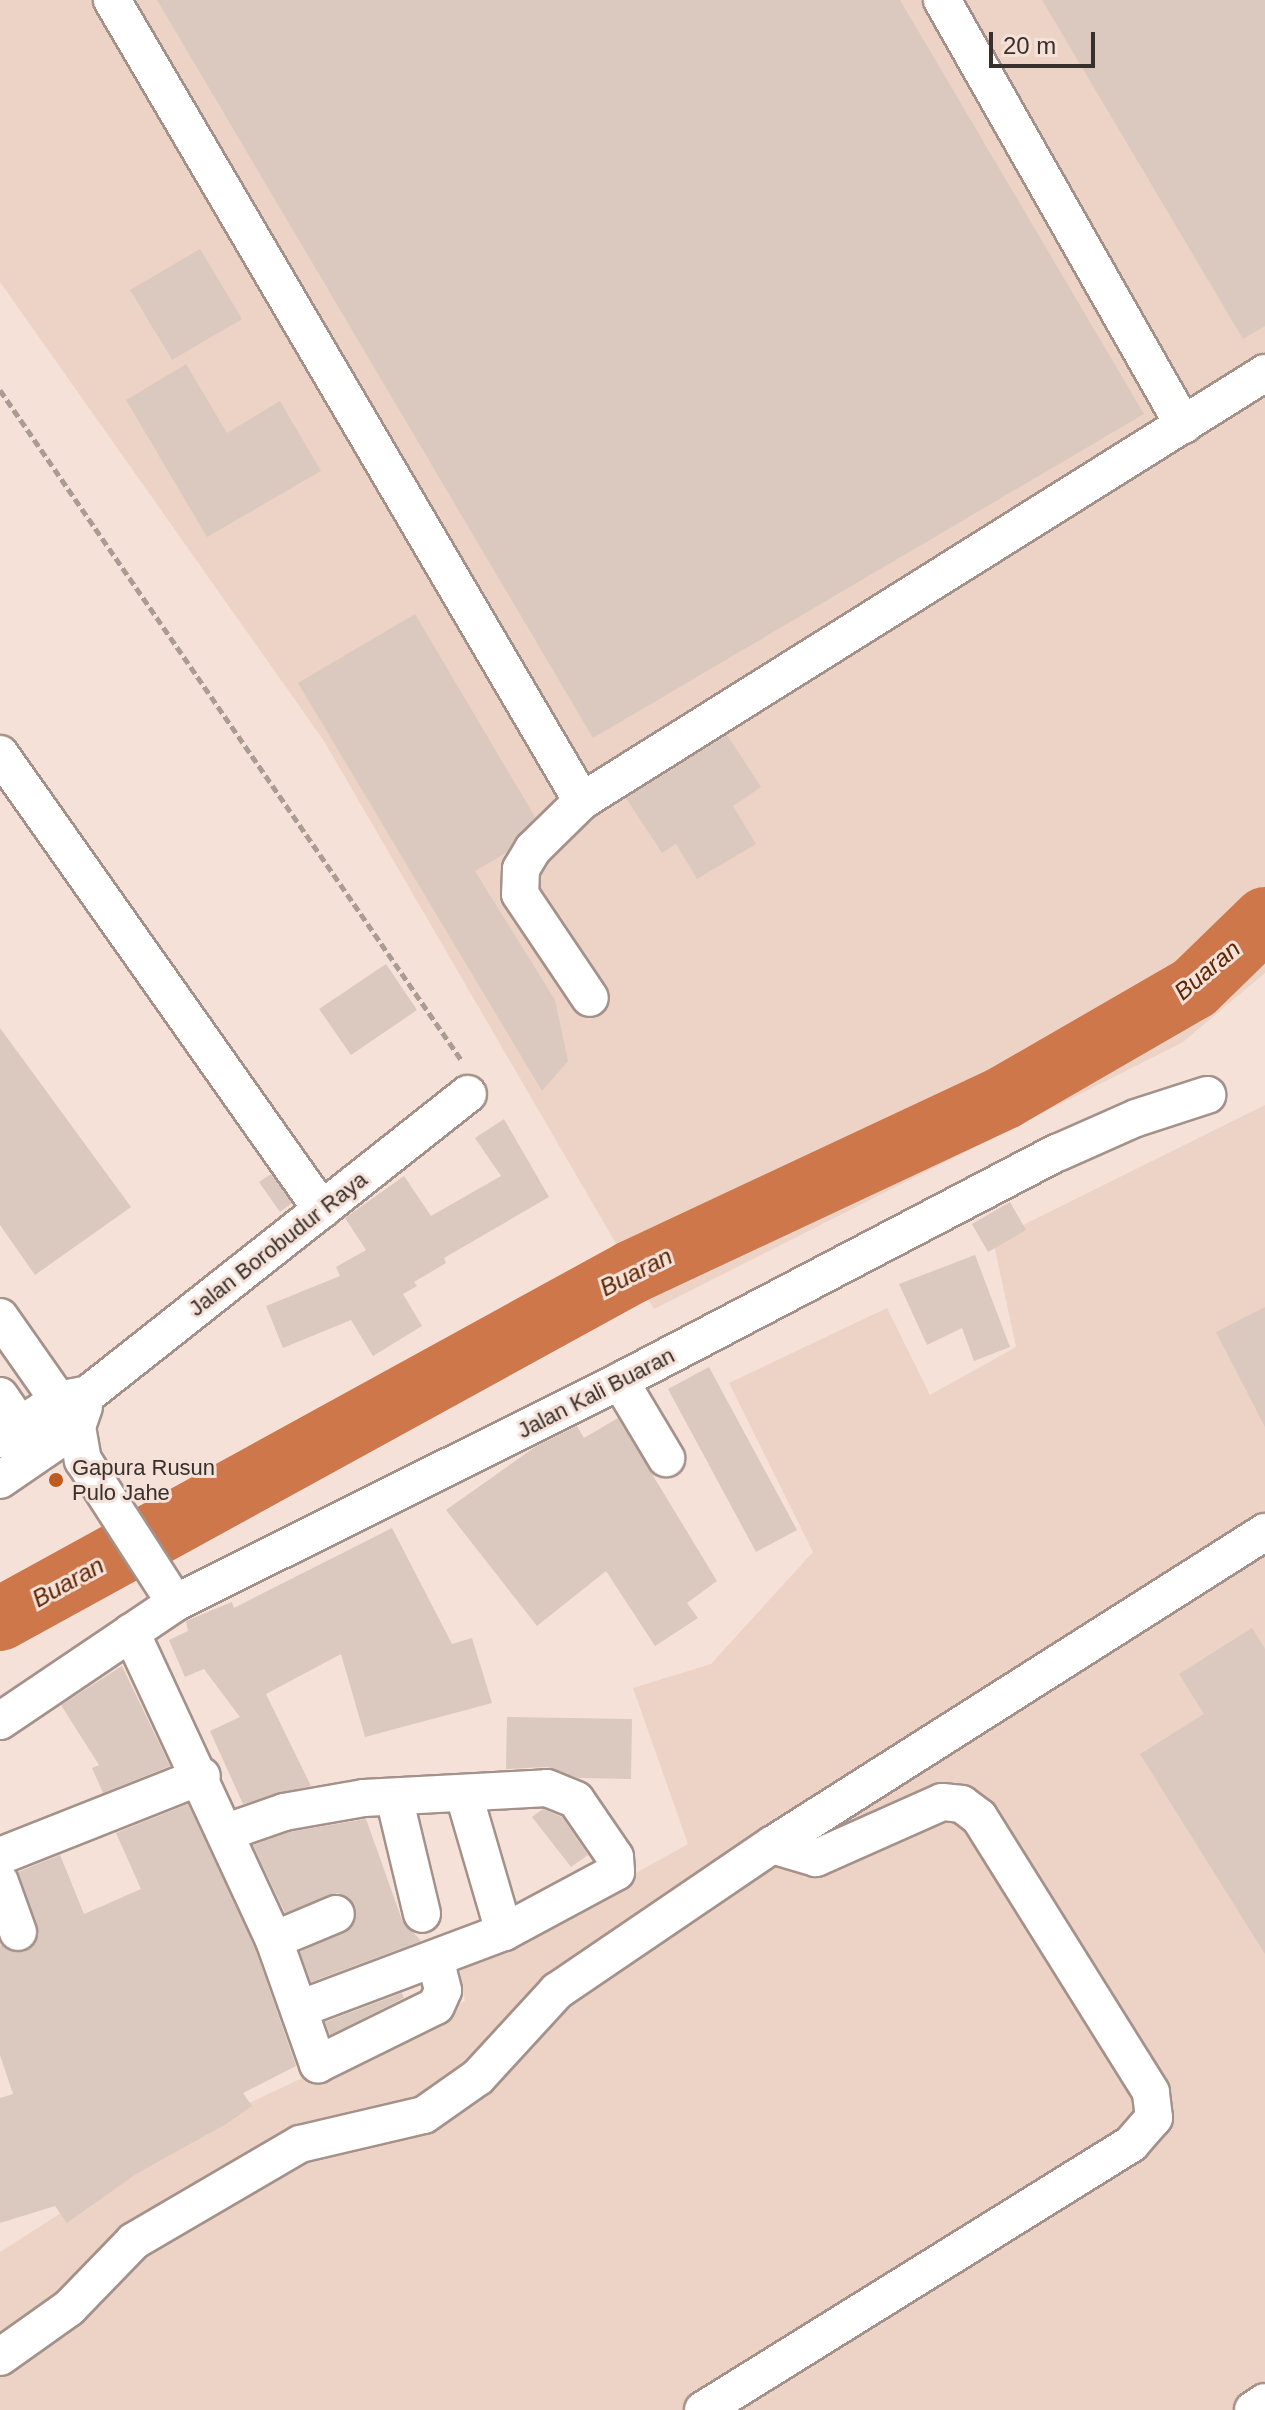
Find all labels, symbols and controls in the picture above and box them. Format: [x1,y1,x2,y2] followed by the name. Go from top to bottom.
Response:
[993,16,1099,66] scale bar
[1003,32,1056,59] text: 20 m
[1168,934,1246,1006] water label: Buaran
[184,1166,372,1322] street label: Jalan Borobudur Raya
[595,1242,677,1302] water label: Buaran
[513,1342,679,1444] street label: Jalan Kali Buaran
[72,1454,215,1506] place label: Gapura Rusun Pulo Jahe
[47,1471,65,1489] marker: Gapura Rusun Pulo Jahe
[27,1551,109,1613] water label: Buaran

